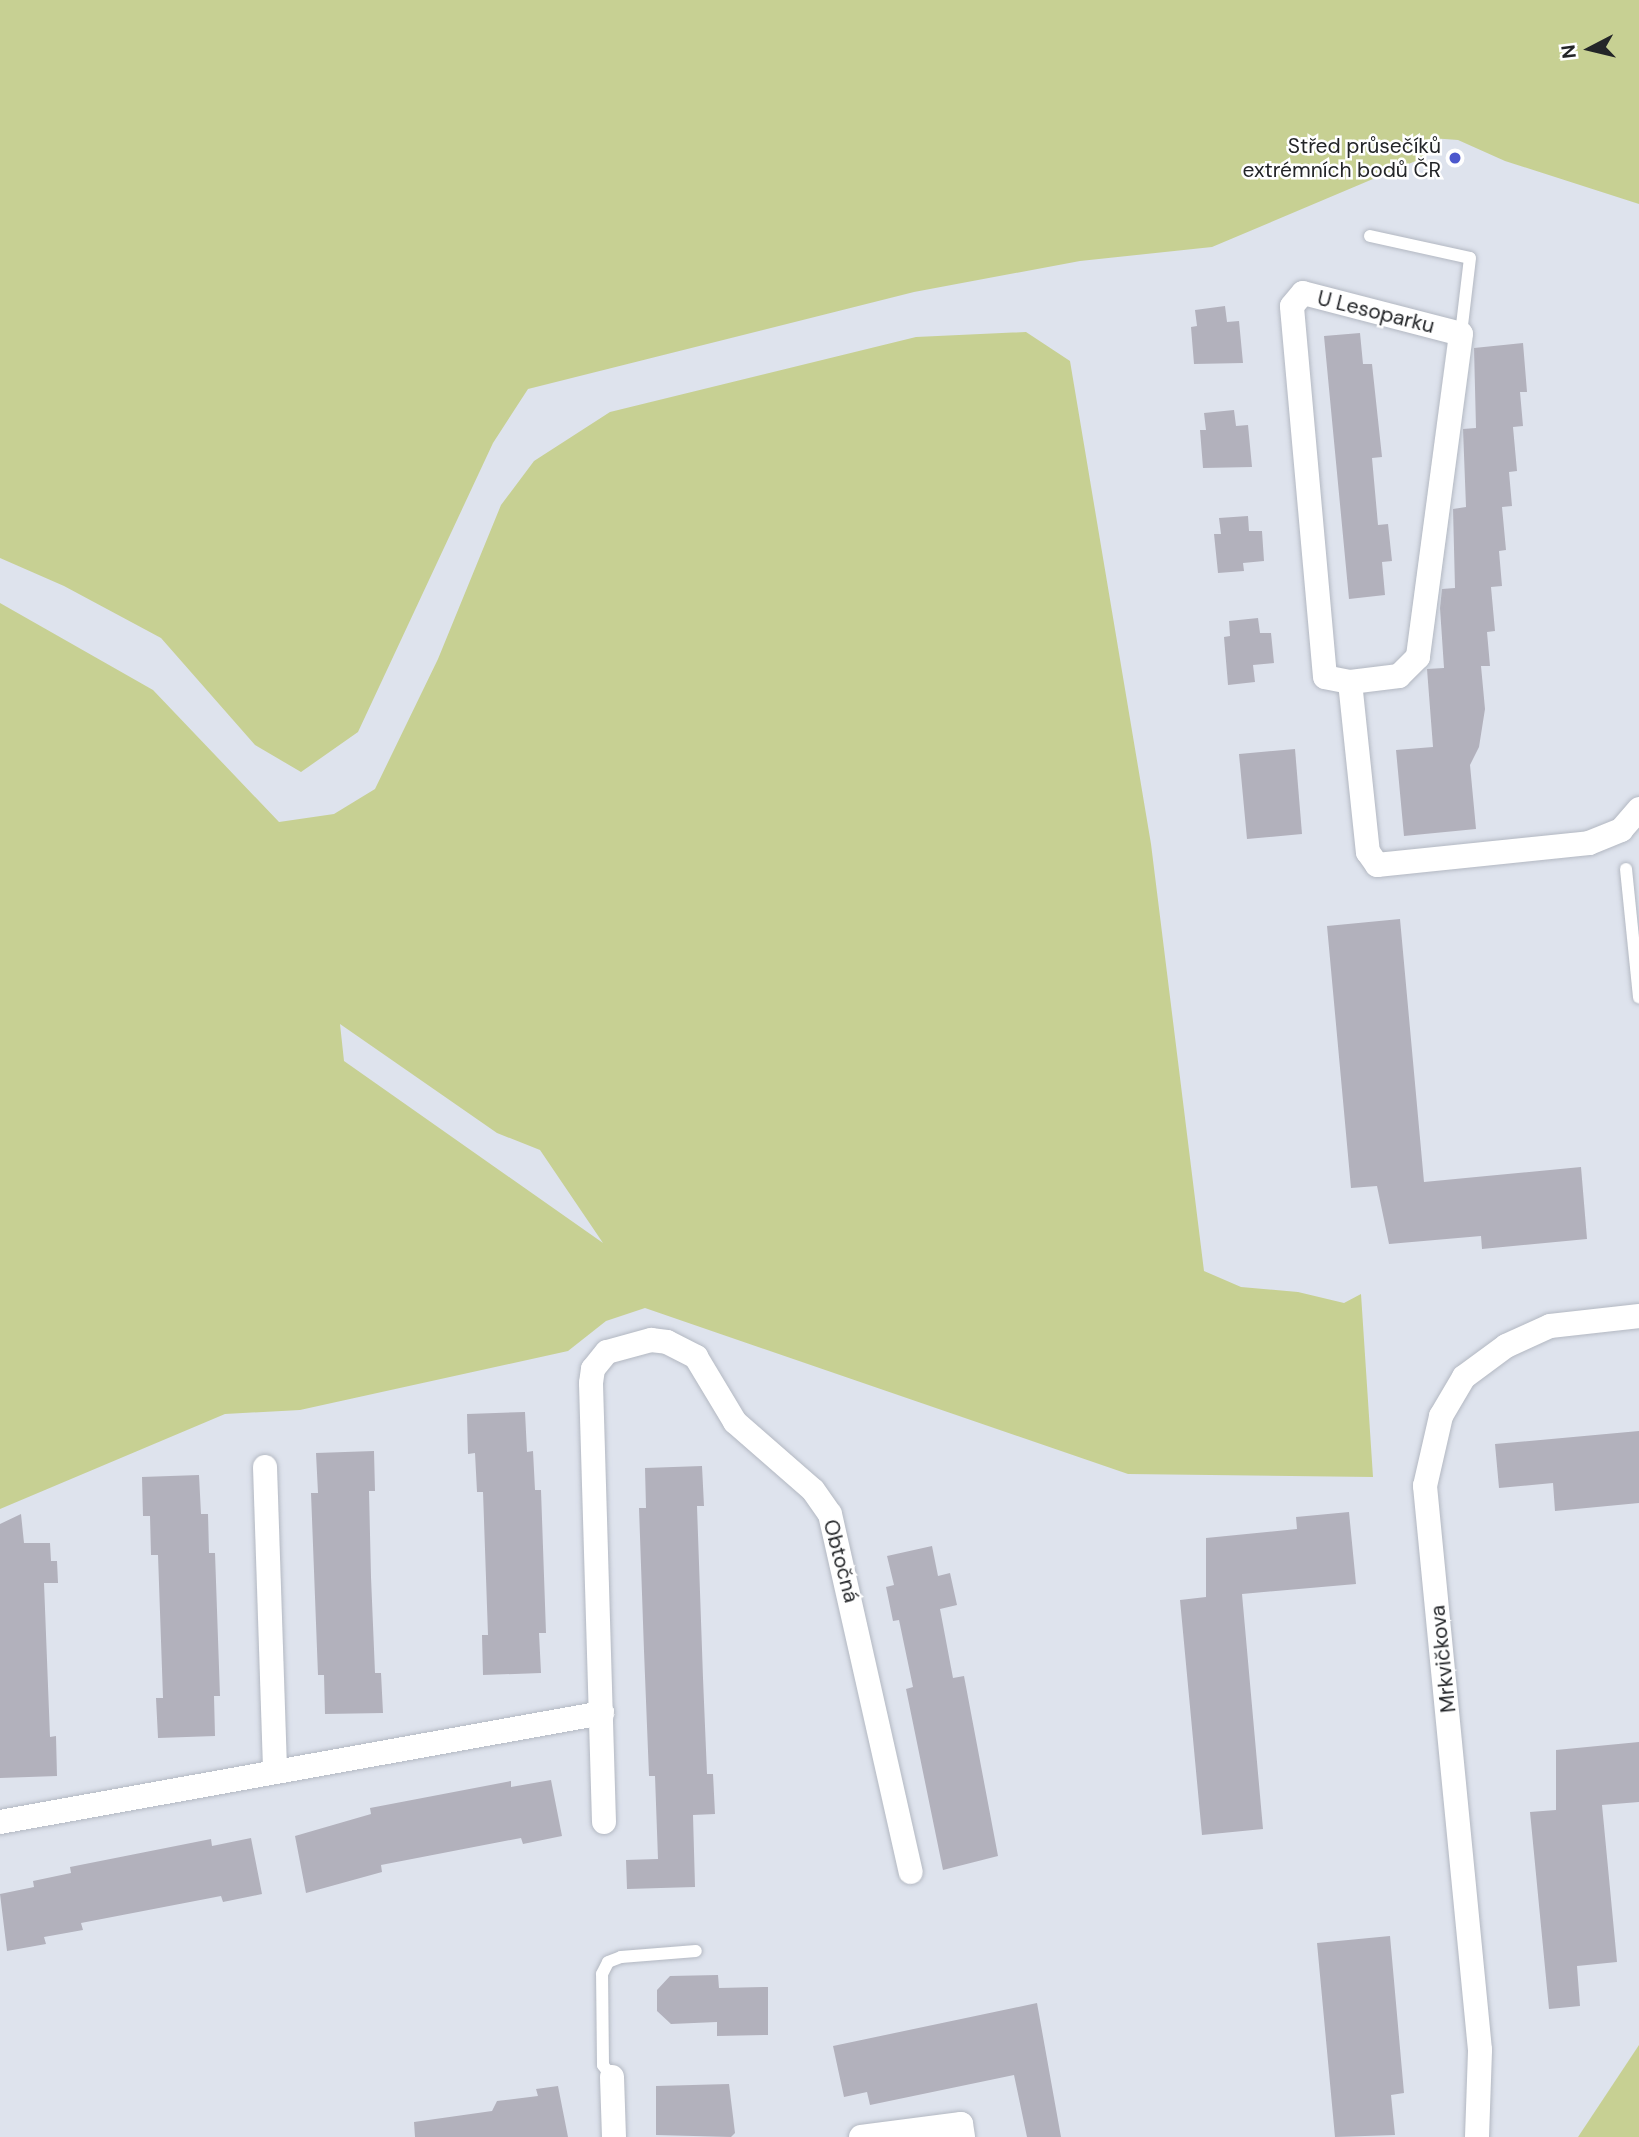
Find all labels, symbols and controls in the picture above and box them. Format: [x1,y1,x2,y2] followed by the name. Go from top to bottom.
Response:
[1555,14,1625,84] north arrow
[1555,43,1582,60] text: N
[1243,133,1441,183] place label: Střed průsečíků extrémních bodů ČR
[1447,150,1463,166] marker: Střed průsečíků extrémních bodů ČR
[1315,285,1437,339] street label: U Lesoparku
[818,1517,864,1605] street label: Obtočná
[1425,1604,1461,1714] street label: Mrkvičkova

